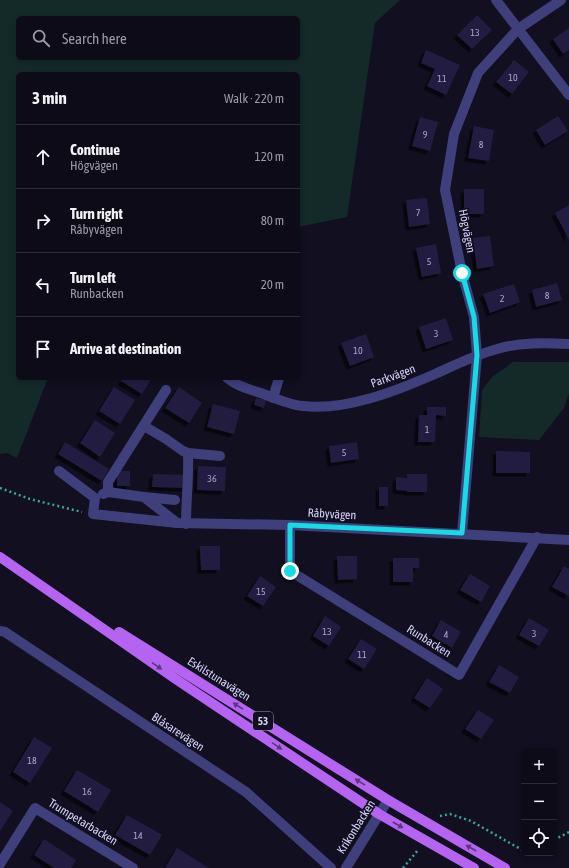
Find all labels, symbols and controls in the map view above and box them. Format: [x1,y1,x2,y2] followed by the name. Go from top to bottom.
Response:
[16,16,300,60] search box
[30,27,52,49] icon: search
[470,27,480,38] house number: 13
[62,30,127,47] text: Search here
[508,72,518,83] house number: 10
[437,73,447,84] house number: 11
[32,88,67,108] text: 3 min
[224,91,284,106] text: Walk · 220 m
[423,129,428,140] house number: 9
[479,139,484,150] house number: 8
[70,141,120,158] text: Continue
[32,146,54,168] icon: ahead
[255,149,284,164] text: 120 m
[70,158,118,173] text: Högvägen
[70,205,123,222] text: Turn right
[416,207,421,218] house number: 7
[456,208,478,254] street label: Högvägen
[32,210,54,232] icon: right
[261,213,284,228] text: 80 m
[70,222,123,237] text: Råbyvägen
[427,256,432,267] house number: 5
[453,264,471,282] route start
[70,269,116,286] text: Turn left
[32,274,54,296] icon: left
[261,277,284,292] text: 20 m
[70,286,124,301] text: Runbacken
[545,290,550,301] house number: 8
[500,293,505,304] house number: 2
[434,328,439,339] house number: 3
[32,338,54,360] icon: arrive
[70,340,181,357] text: Arrive at destination
[353,345,363,356] house number: 10
[369,361,417,391] street label: Parkvägen
[425,424,430,435] house number: 1
[342,447,347,458] house number: 5
[207,473,217,484] house number: 36
[307,506,357,522] street label: Råbyvägen
[281,562,299,580] route end
[256,586,266,597] house number: 15
[404,622,454,660] street label: Runbacken
[322,626,332,637] house number: 13
[532,628,537,639] house number: 3
[444,629,449,640] house number: 4
[357,649,367,660] house number: 11
[185,654,253,704] street label: Eskilstunavägen
[152,662,163,670] one-way arrow
[232,702,243,709] one-way arrow
[149,710,207,754] street label: Blåsarevägen
[253,712,273,730] road number: 53
[272,742,282,750] one-way arrow
[521,748,557,856] map controls
[521,748,557,784] button: +
[27,755,37,766] house number: 18
[354,778,365,786] one-way arrow
[521,784,557,820] button: −
[82,786,92,797] house number: 16
[46,796,120,848] street label: Trumpetarbacken
[334,798,378,856] street label: Krikonbacken
[521,820,557,856] button: locate
[392,821,404,828] one-way arrow
[133,830,143,841] house number: 14
[465,845,477,852] one-way arrow

